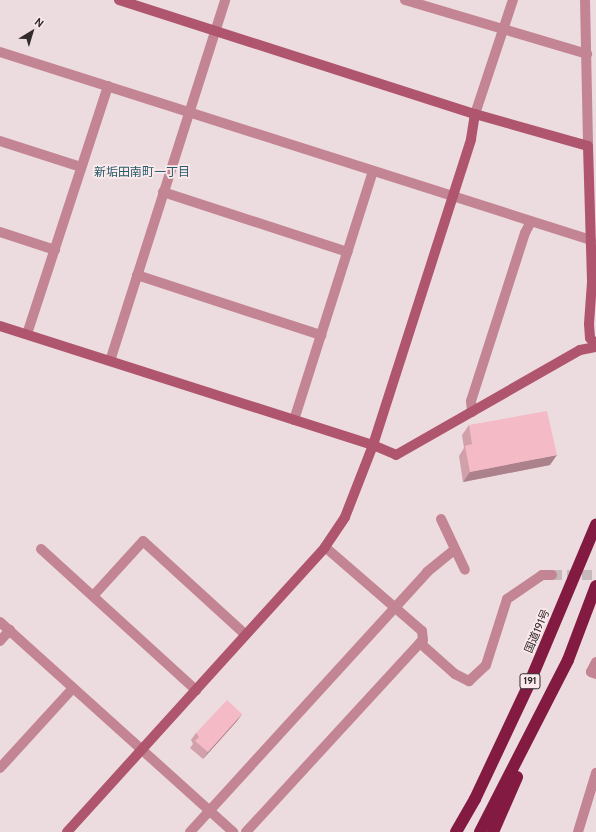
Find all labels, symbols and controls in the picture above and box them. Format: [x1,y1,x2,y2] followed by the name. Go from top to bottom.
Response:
[12,12,52,52] north arrow
[32,15,47,30] text: N
[94,165,190,179] district label: 新垢田南町一丁目
[522,607,552,655] street label: 国道191号
[519,673,541,689] road number: 191

